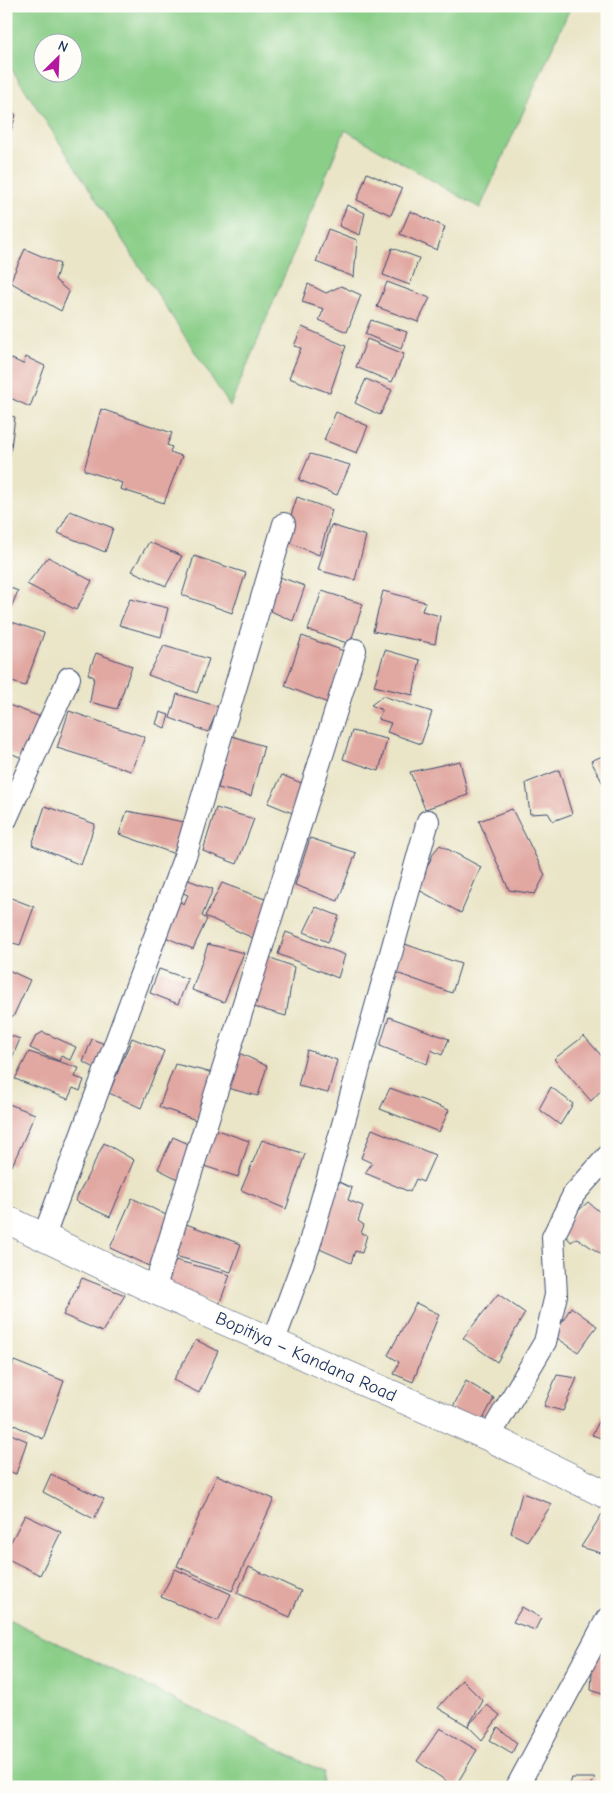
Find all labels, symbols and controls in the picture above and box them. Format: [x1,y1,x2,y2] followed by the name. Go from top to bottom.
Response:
[32,32,82,82] north arrow
[55,37,71,56] text: N
[212,1308,400,1406] street label: Bopitiya – Kandana Road

